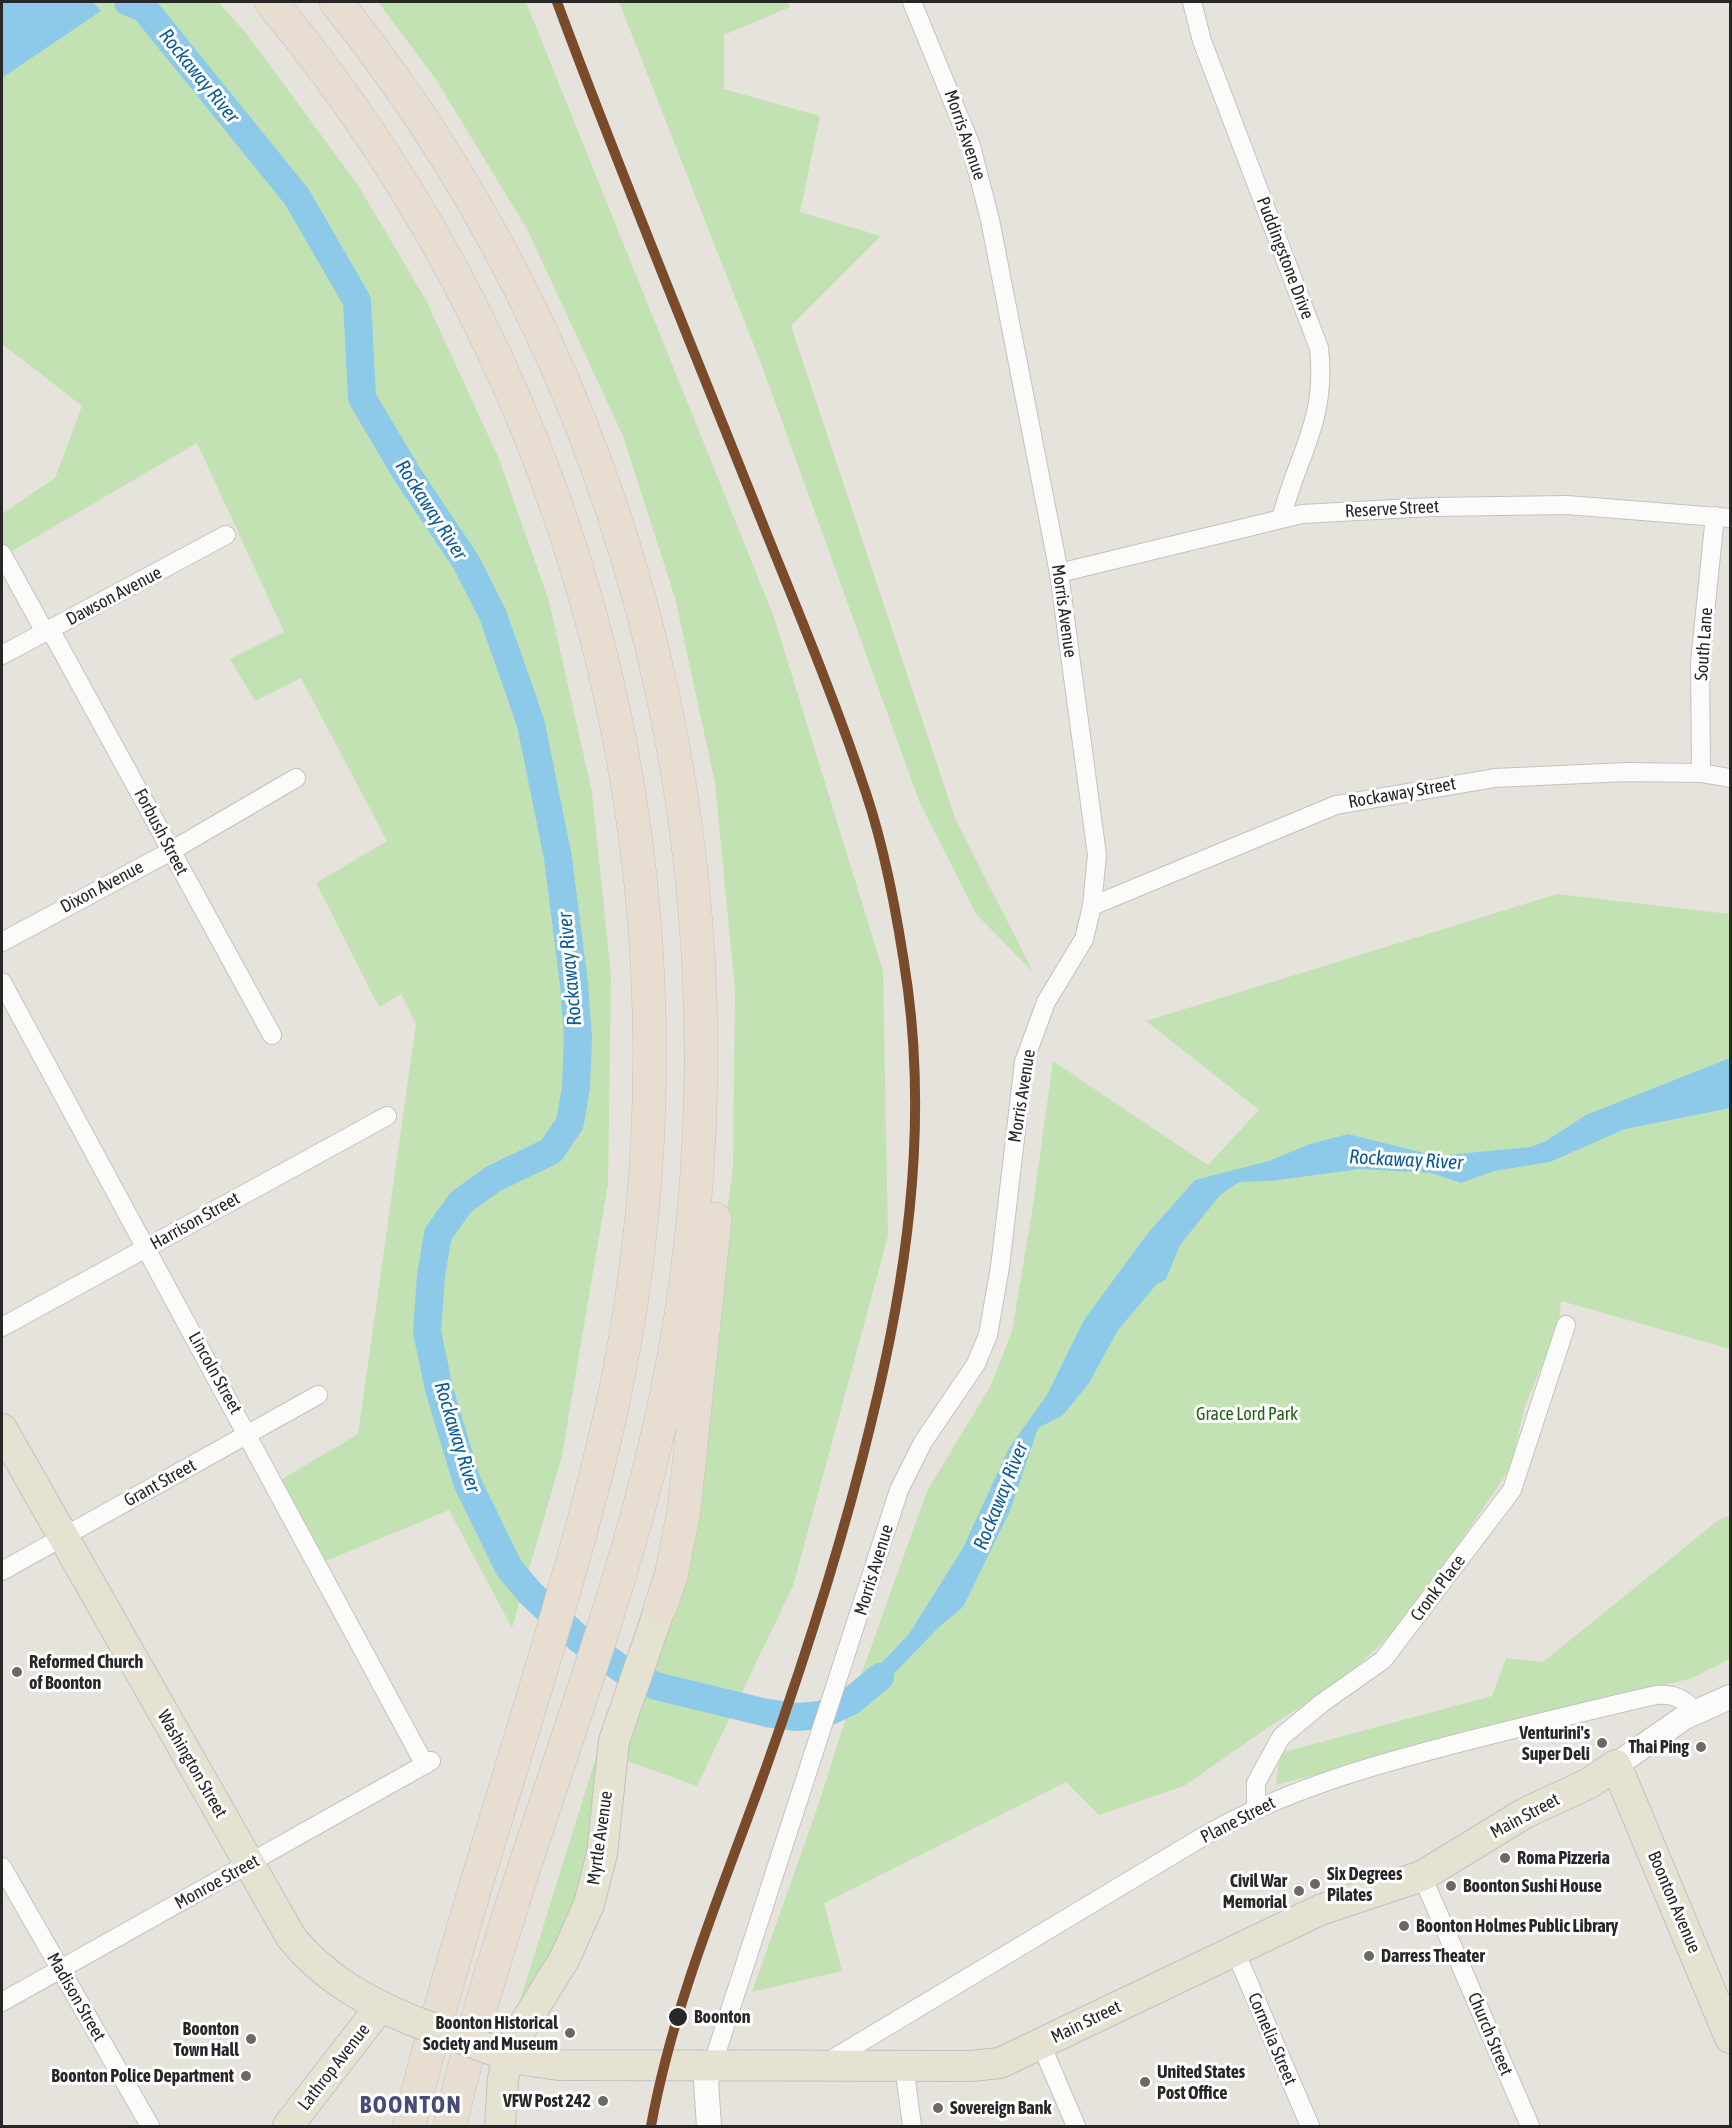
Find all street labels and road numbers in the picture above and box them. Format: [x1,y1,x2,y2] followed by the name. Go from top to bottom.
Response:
[939,87,991,183] street label: Morris Avenue
[1252,194,1318,322] street label: Puddingstone Drive
[1344,496,1440,522] street label: Reserve Street
[63,562,165,630] street label: Dawson Avenue
[1047,563,1081,659] street label: Morris Avenue
[1691,607,1717,681] street label: South Lane
[1347,773,1457,813] street label: Rockaway Street
[129,785,193,879] street label: Forbush Street
[57,856,147,918] street label: Dixon Avenue
[1004,1048,1040,1144] street label: Morris Avenue
[146,1188,244,1254] street label: Harrison Street
[184,1328,246,1418] street label: Lincoln Street
[120,1454,200,1512] street label: Grant Street
[850,1522,898,1618] street label: Morris Avenue
[1406,1550,1470,1626] street label: Cronk Place
[152,1706,232,1822] street label: Washington Street
[1487,1789,1563,1843] street label: Main Street
[583,1790,617,1886] street label: Myrtle Avenue
[1197,1792,1279,1848] street label: Plane Street
[1643,1848,1705,1956] street label: Boonton Avenue
[171,1850,263,1914] street label: Monroe Street
[42,1949,110,2045] street label: Madison Street
[1463,1989,1517,2079] street label: Church Street
[1243,1990,1301,2088] street label: Cornelia Street
[1047,1996,1125,2048] street label: Main Street
[294,2019,374,2115] street label: Lathrop Avenue

